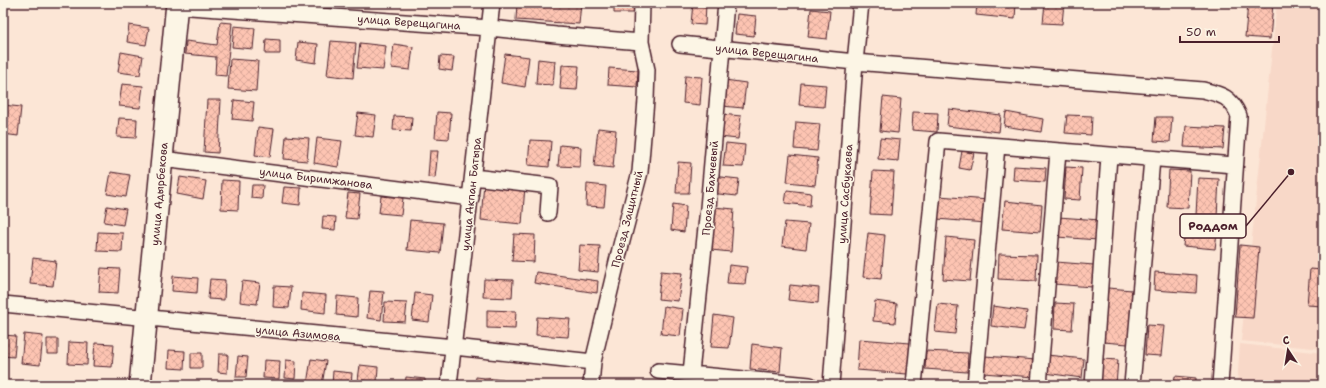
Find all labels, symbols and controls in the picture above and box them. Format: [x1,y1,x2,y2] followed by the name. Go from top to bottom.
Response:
[357,11,461,34] street label: улица Верещагина
[1180,18,1279,44] scale bar
[1186,24,1216,40] text: 50 m
[715,41,819,66] street label: улица Верещагина
[458,136,485,252] street label: улица Акпан Батыра
[699,140,722,236] street label: Проезд Бахчевый
[148,142,172,246] street label: улица Адырбекова
[835,144,856,244] street label: улица Сасбукаева
[259,164,373,193] street label: улица Биримжанова
[608,169,647,269] street label: Проезд Защитный
[1180,214,1246,238] callout: Роддом
[1188,218,1238,234] text: Роддом
[255,322,341,345] street label: улица Азимова
[1268,330,1308,370] north arrow
[1281,333,1291,349] text: С

